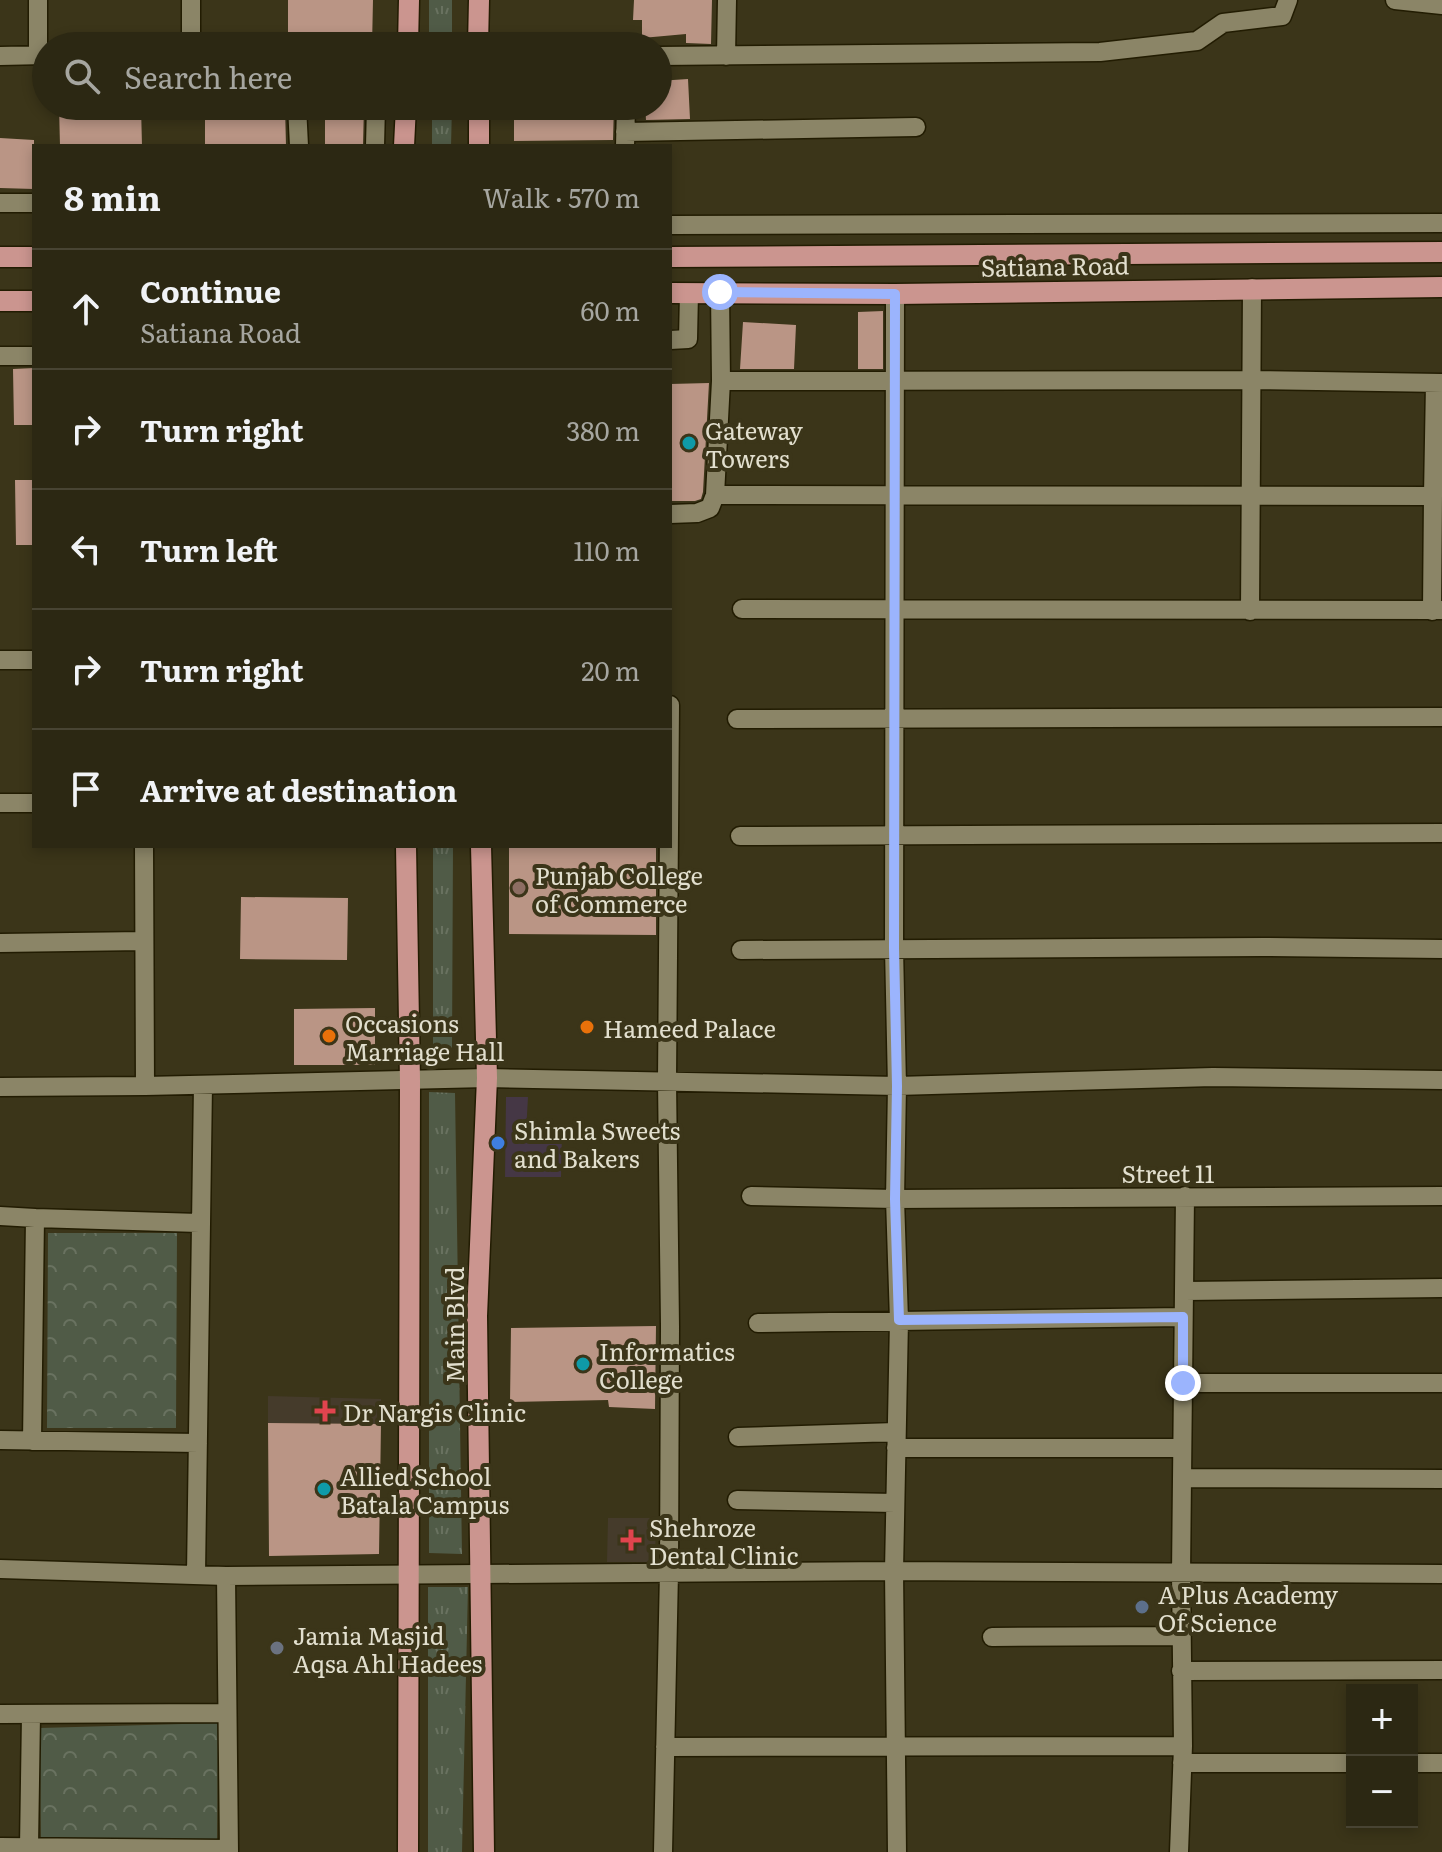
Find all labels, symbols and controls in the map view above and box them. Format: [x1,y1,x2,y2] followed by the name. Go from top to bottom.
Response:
[32,32,672,120] search box
[60,54,104,98] icon: search
[124,54,292,98] text: Search here
[64,171,161,221] text: 8 min
[483,177,640,216] text: Walk · 570 m
[980,246,1130,284] street label: Satiana Road
[140,268,281,312] text: Continue
[702,274,738,310] route start
[64,287,108,331] icon: ahead
[581,290,640,329] text: 60 m
[140,312,301,351] text: Satiana Road
[64,407,108,451] icon: right
[140,407,304,451] text: Turn right
[566,410,640,449] text: 380 m
[705,412,803,475] place label: Gateway Towers
[680,434,698,452] marker: Gateway Towers
[64,527,108,571] icon: left
[140,527,278,571] text: Turn left
[573,530,640,569] text: 110 m
[64,647,108,691] icon: right
[140,647,304,691] text: Turn right
[581,650,640,689] text: 20 m
[64,767,108,811] icon: arrive
[140,767,457,811] text: Arrive at destination
[535,857,703,920] place label: Punjab College of Commerce
[510,879,528,897] marker: Punjab College of Commerce
[345,1005,504,1068] place label: Occasions Marriage Hall
[603,1010,776,1045] place label: Hameed Palace
[578,1018,596,1036] marker: Hameed Palace
[320,1027,338,1045] marker: Occasions Marriage Hall
[514,1112,680,1175] place label: Shimla Sweets and Bakers
[489,1134,507,1152] marker: Shimla Sweets and Bakers
[1122,1155,1215,1190] street label: Street 11
[436,1266,471,1383] street label: Main Blvd
[599,1333,735,1396] place label: Informatics College
[574,1355,592,1373] marker: Informatics College
[1165,1365,1201,1401] route end
[343,1394,526,1429] place label: Dr Nargis Clinic
[314,1400,336,1422] marker: Dr Nargis Clinic
[340,1458,509,1521] place label: Allied School Batala Campus
[315,1480,333,1498] marker: Allied School Batala Campus
[649,1509,798,1572] place label: Shehroze Dental Clinic
[620,1529,642,1551] marker: Shehroze Dental Clinic
[1158,1576,1338,1639] place label: A Plus Academy Of Science
[1133,1598,1151,1616] marker: A Plus Academy Of Science
[293,1617,483,1680] place label: Jamia Masjid Aqsa Ahl Hadees
[268,1639,286,1657] marker: Jamia Masjid Aqsa Ahl Hadees
[1346,1684,1418,1828] map controls
[1346,1684,1418,1756] button: +
[1346,1756,1418,1828] button: −

